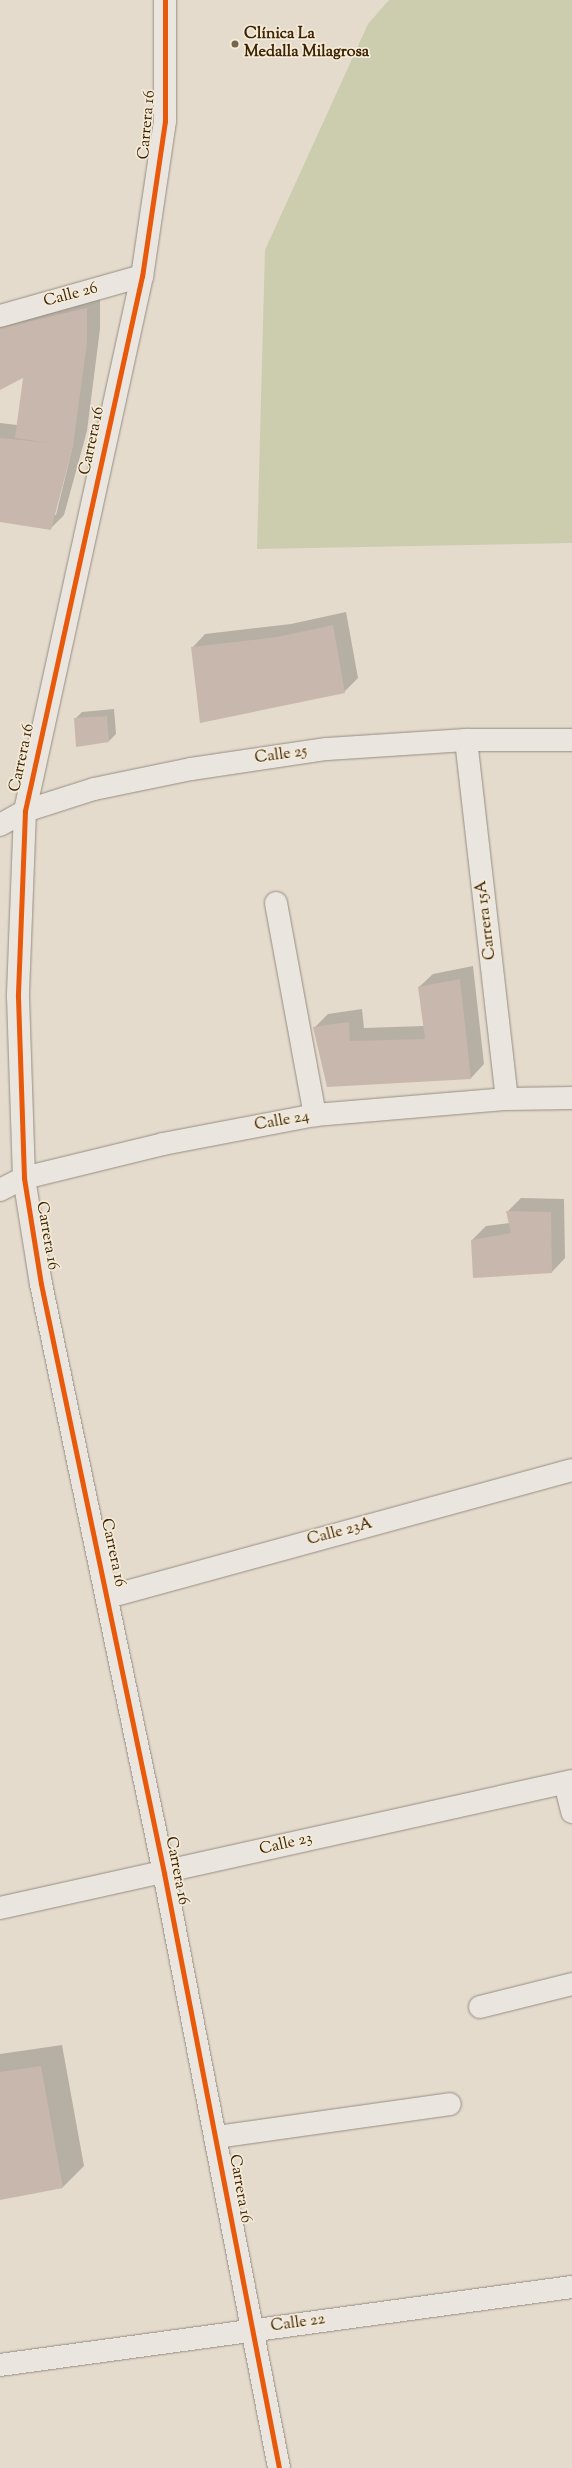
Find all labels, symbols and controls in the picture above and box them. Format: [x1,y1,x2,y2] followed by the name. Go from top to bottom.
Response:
[244,25,369,63] place label: Clínica La Medalla Milagrosa
[229,38,241,50] marker: Clínica La Medalla Milagrosa
[135,90,161,160] street label: Carrera 16
[42,280,100,312] street label: Calle 26
[76,405,110,477] street label: Carrera 16
[6,722,40,794] street label: Carrera 16
[254,743,308,769] street label: Calle 25
[473,879,501,961] street label: Carrera 15A
[253,1108,311,1136] street label: Calle 24
[31,1200,61,1272] street label: Carrera 16
[305,1515,375,1551] street label: Calle 23A
[95,1517,129,1589] street label: Carrera 16
[258,1830,314,1860] street label: Calle 23
[160,1835,192,1907] street label: Carrera 16
[224,2153,254,2225] street label: Carrera 16
[270,2311,326,2337] street label: Calle 22

